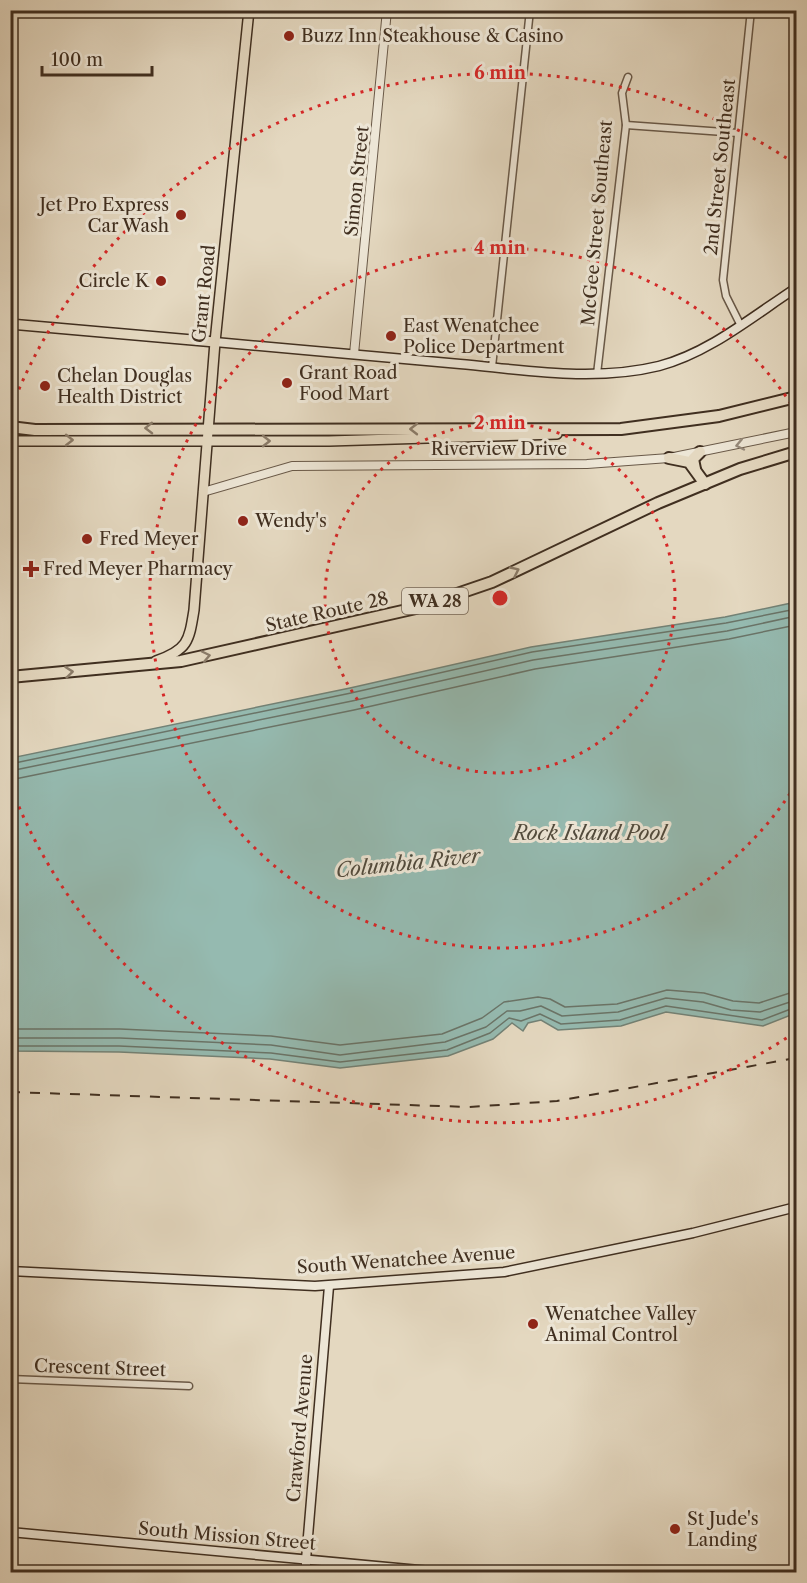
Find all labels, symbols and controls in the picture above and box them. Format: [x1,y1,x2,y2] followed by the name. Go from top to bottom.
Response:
[301,25,564,47] place label: Buzz Inn Steakhouse & Casino
[282,29,296,43] marker: Buzz Inn Steakhouse & Casino
[42,39,152,77] scale bar
[51,49,103,71] text: 100 m
[474,62,527,84] text: 6 min
[700,77,740,256] street label: 2nd Street Southeast
[577,118,617,327] street label: McGee Street Southeast
[340,124,374,237] street label: Simon Street
[36,194,169,237] place label: Jet Pro Express Car Wash
[174,208,188,222] marker: Jet Pro Express Car Wash
[474,237,527,259] text: 4 min
[188,244,220,344] street label: Grant Road
[79,270,150,292] place label: Circle K
[154,274,168,288] marker: Circle K
[403,315,565,358] place label: East Wenatchee Police Department
[384,329,398,343] marker: East Wenatchee Police Department
[299,362,397,405] place label: Grant Road Food Mart
[57,365,192,408] place label: Chelan Douglas Health District
[280,376,294,390] marker: Grant Road Food Mart
[38,379,52,393] marker: Chelan Douglas Health District
[474,412,527,434] text: 2 min
[145,422,154,435] one-way arrow
[409,423,418,435] one-way arrow
[64,434,73,447] one-way arrow
[261,435,270,447] one-way arrow
[431,438,567,460] street label: Riverview Drive
[735,438,745,451] one-way arrow
[254,510,327,532] place label: Wendy's
[236,514,250,528] marker: Wendy's
[99,528,199,550] place label: Fred Meyer
[80,532,94,546] marker: Fred Meyer
[43,558,234,580] place label: Fred Meyer Pharmacy
[24,562,38,576] marker: Fred Meyer Pharmacy
[509,567,520,579] one-way arrow
[263,587,391,637] street label: State Route 28
[402,588,468,614] road number: WA 28
[490,588,510,608] centre of rings
[201,650,211,663] one-way arrow
[64,666,73,679] one-way arrow
[511,821,669,845] water label: Rock Island Pool
[334,843,483,883] water label: Columbia River
[296,1241,516,1279] street label: South Wenatchee Avenue
[544,1303,698,1346] place label: Wenatchee Valley Animal Control
[526,1317,540,1331] marker: Wenatchee Valley Animal Control
[283,1353,317,1503] street label: Crawford Avenue
[34,1355,167,1381] street label: Crescent Street
[687,1508,759,1551] place label: St Jude's Landing
[137,1517,317,1555] street label: South Mission Street
[668,1522,682,1536] marker: St Jude's Landing

